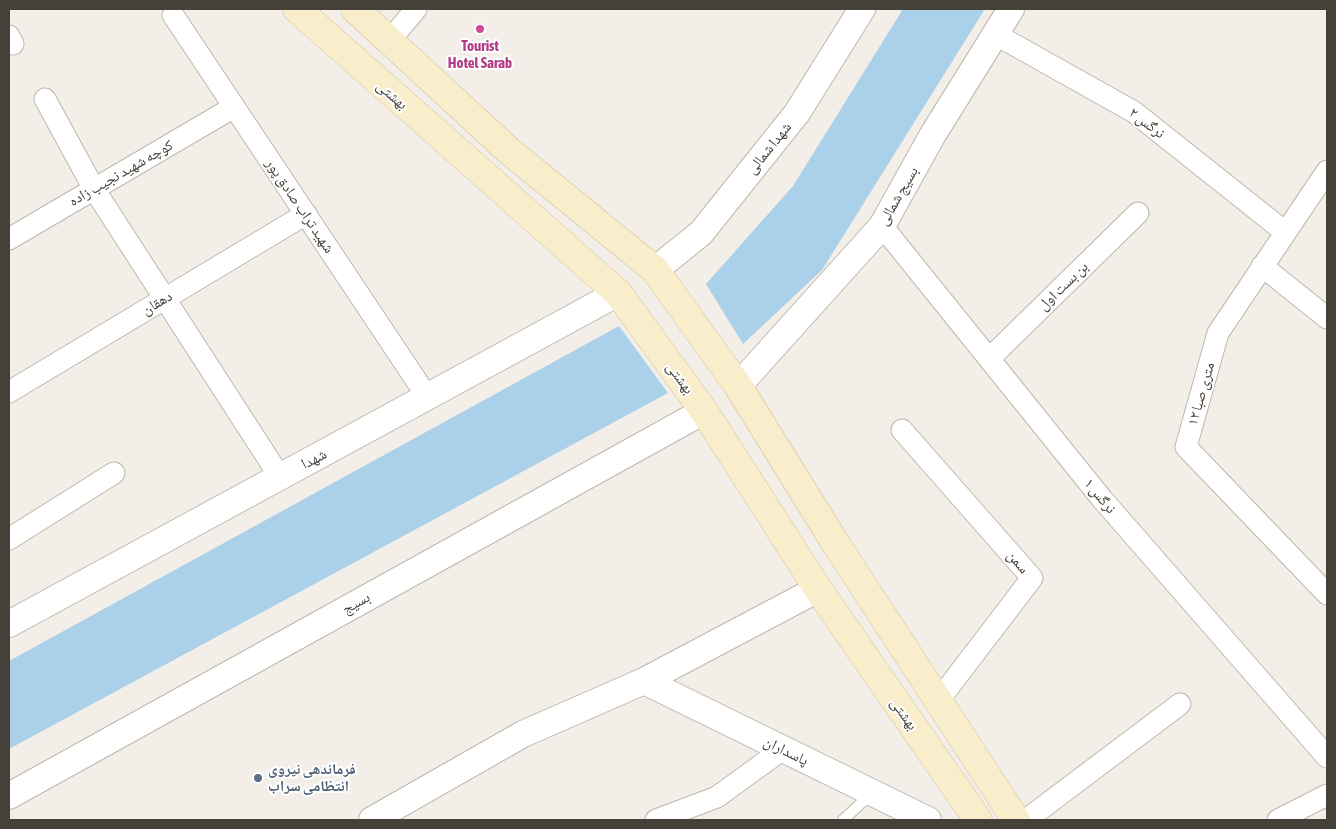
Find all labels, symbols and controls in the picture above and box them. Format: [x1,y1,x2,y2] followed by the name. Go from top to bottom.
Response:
[474,23,486,35] marker: Tourist Hotel Sarab
[448,37,512,72] place label: Tourist Hotel Sarab
[373,77,411,113] street label: بهشتی
[1125,104,1169,142] street label: نرگس ۲
[743,118,795,178] street label: شهدا شمالی
[66,136,176,210] street label: کوچه شهید نجیب زاده
[262,155,338,257] street label: شهید تراب صادق پور
[874,163,922,229] street label: بسیج شمالی
[1034,258,1092,314] street label: بن بست اول
[139,287,175,319] street label: دهقان
[662,358,698,398] street label: بهشتی
[1183,360,1219,428] street label: ۱۲ متری صبا
[298,445,330,473] street label: شهدا
[1080,475,1120,517] street label: نرگس ۱
[1003,547,1033,577] street label: سمن
[339,588,373,618] street label: بسیج
[886,694,922,734] street label: بهشتی
[761,732,811,770] street label: پاسداران
[268,760,356,795] place label: فرماندهی نیروی انتظامی سراب
[252,772,264,784] marker: فرماندهی نیروی انتظامی سراب

